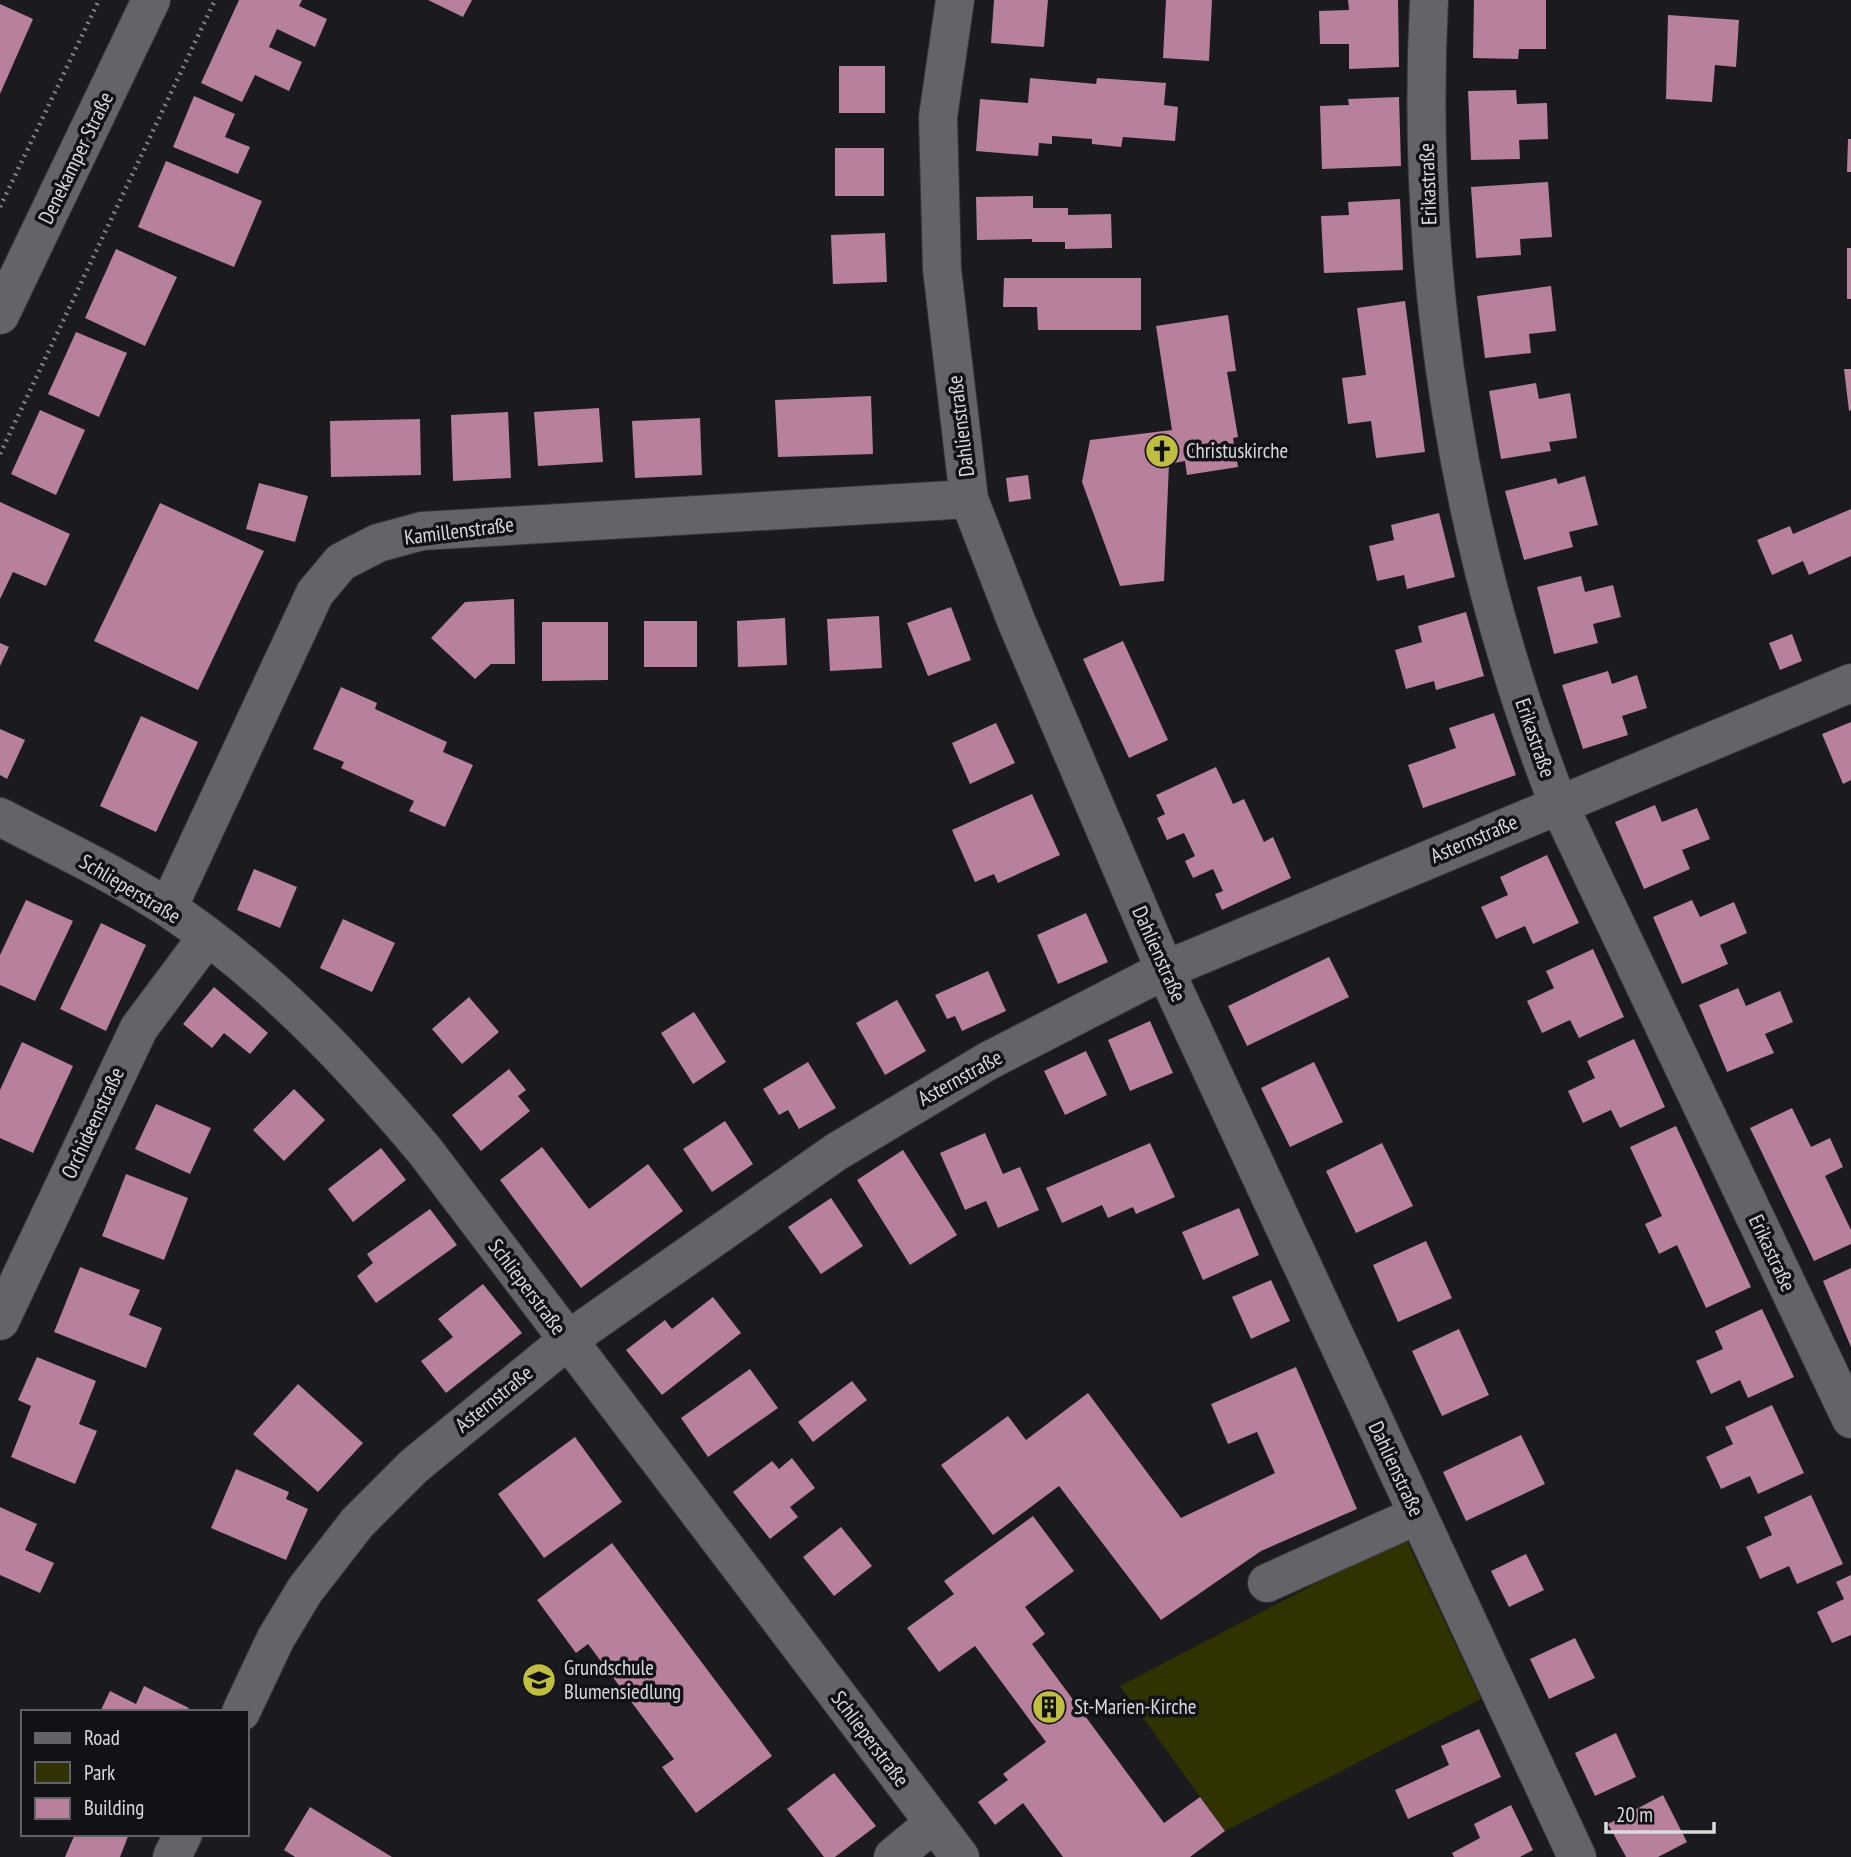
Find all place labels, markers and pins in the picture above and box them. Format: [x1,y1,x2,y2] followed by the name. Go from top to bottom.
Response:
[1143,432,1181,470] church icon: Christuskirche
[1186,437,1288,464] place label: Christuskirche
[564,1654,681,1705] place label: Grundschule Blumensiedlung
[520,1661,558,1699] school or university icon: Grundschule Blumensiedlung
[1030,1688,1068,1726] building icon: St-Marien-Kirche
[1074,1693,1197,1720] place label: St-Marien-Kirche

